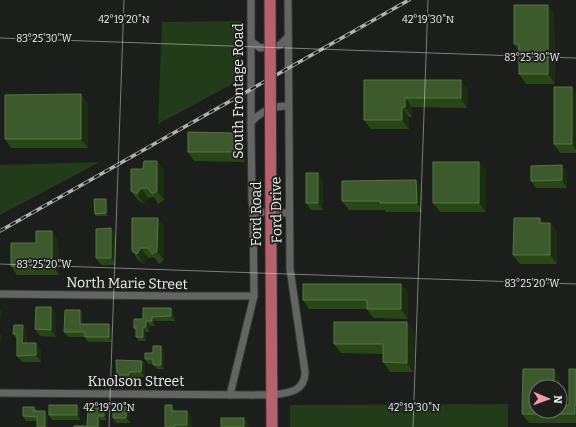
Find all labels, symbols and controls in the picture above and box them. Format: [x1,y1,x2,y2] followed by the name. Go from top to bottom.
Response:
[98,14,150,26] text: 42°19'20"N
[402,14,454,26] text: 42°19'30"N
[230,23,247,159] street label: South Frontage Road
[16,33,72,45] text: 83°25'30"W
[504,52,560,64] text: 83°25'30"W
[267,176,286,244] street label: Ford Drive
[248,181,265,247] street label: Ford Road
[16,259,72,271] text: 83°25'20"W
[66,274,188,293] street label: North Marie Street
[504,278,560,290] text: 83°25'20"W
[88,373,184,390] street label: Knolson Street
[528,379,568,419] north arrow
[551,395,564,404] text: N
[83,402,135,414] text: 42°19'20"N
[388,402,440,414] text: 42°19'30"N

